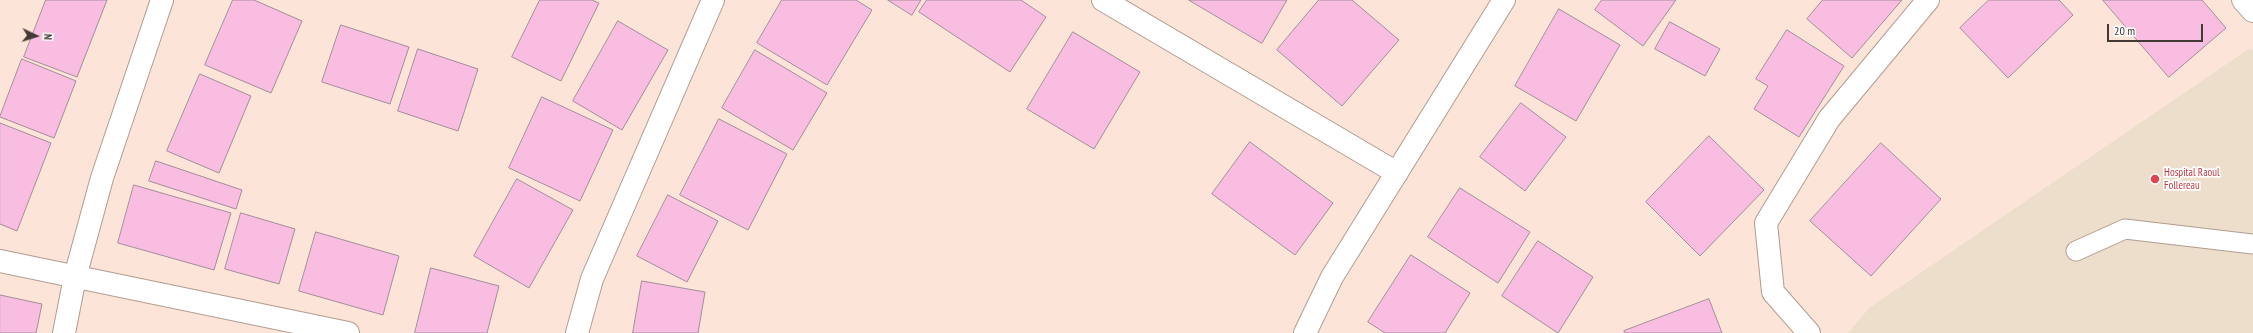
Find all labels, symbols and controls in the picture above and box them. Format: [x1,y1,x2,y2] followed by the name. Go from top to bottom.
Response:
[16,16,56,56] north arrow
[2109,16,2205,42] scale bar
[2114,23,2135,38] text: 20 m
[41,33,55,40] text: N
[2164,166,2220,192] place label: Hospital Raoul Follereau
[2149,173,2161,185] marker: Hospital Raoul Follereau

